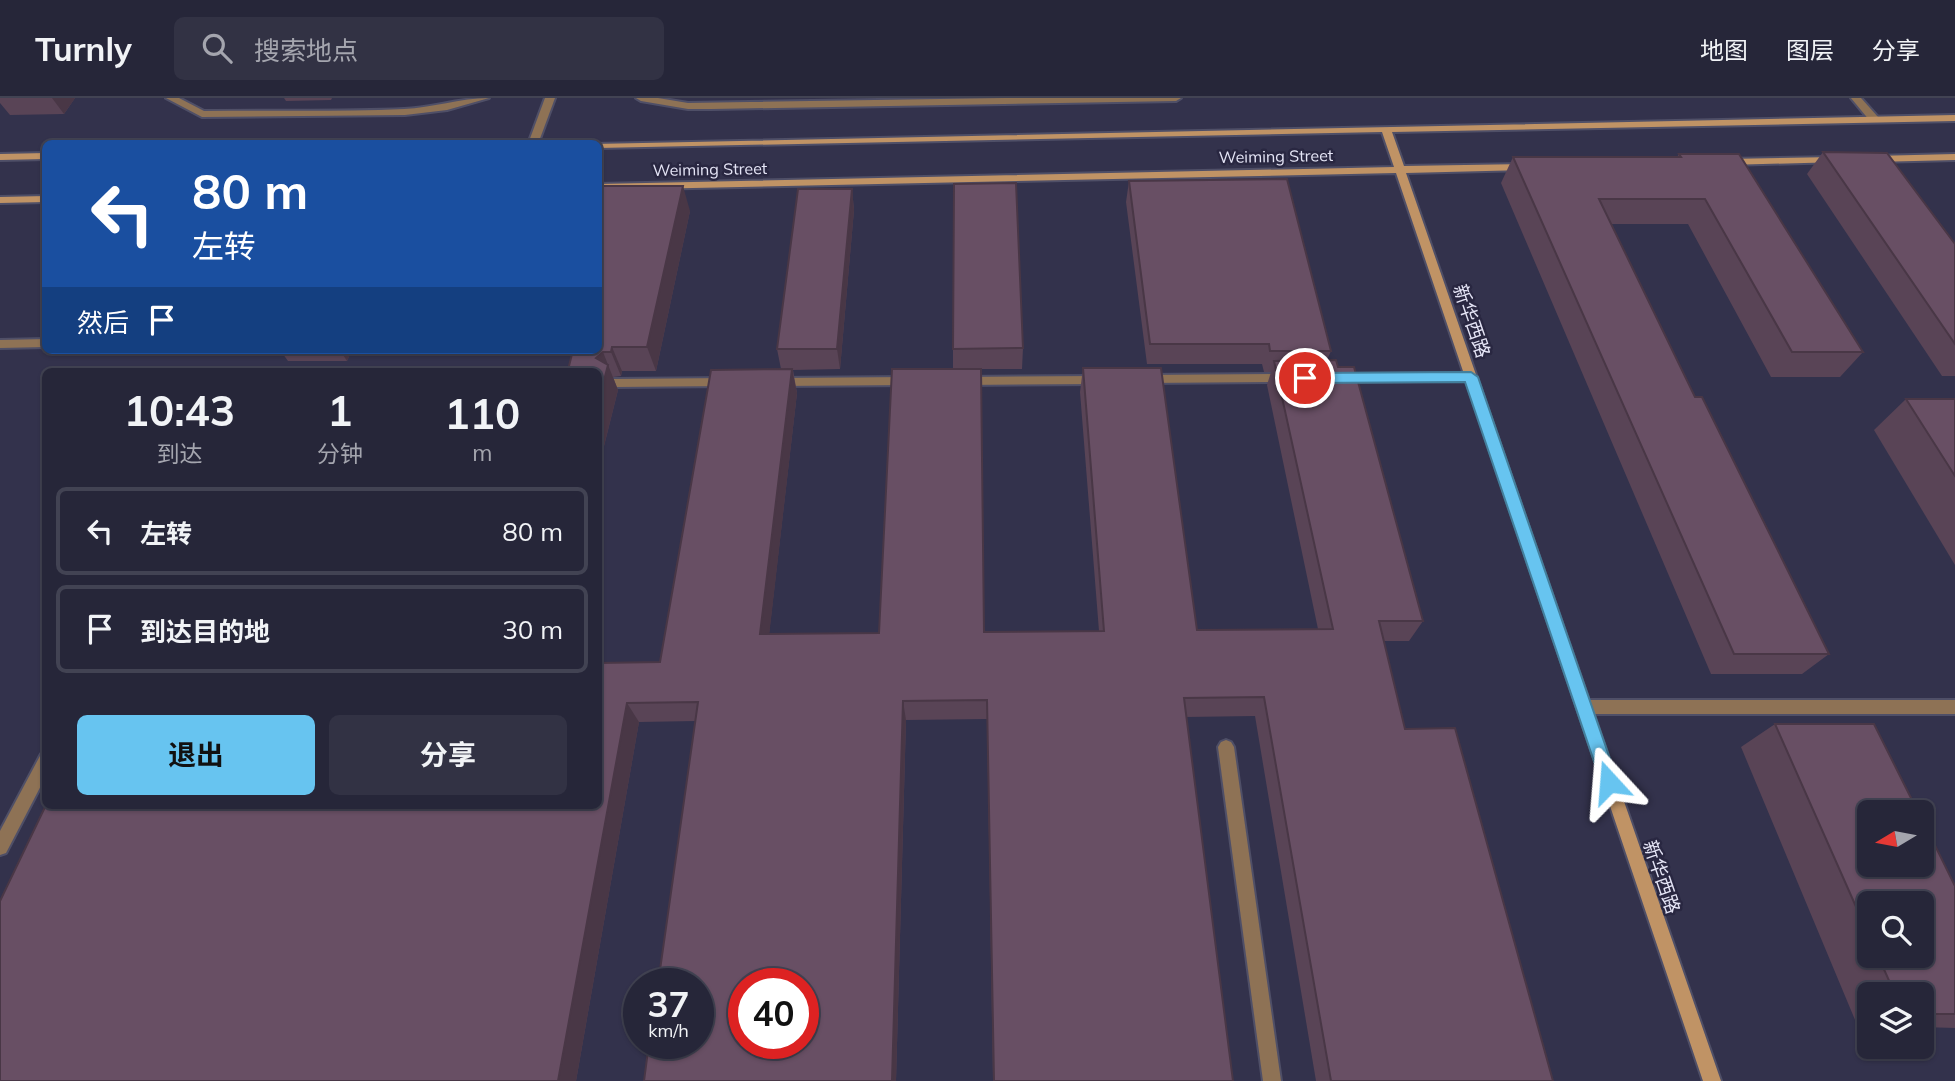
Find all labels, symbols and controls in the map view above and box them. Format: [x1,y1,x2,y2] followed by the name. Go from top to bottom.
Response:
[174,17,664,80] search box
[35,28,132,69] text: Turnly
[198,29,236,67] icon: search
[254,34,358,67] text: 搜索地点
[1700,35,1748,65] text: 地图
[1786,35,1834,65] text: 图层
[1872,35,1920,65] text: 分享
[1218,145,1334,167] street label: Weiming Street
[652,158,768,180] street label: Weiming Street
[192,160,308,221] text: 80 m
[77,168,168,259] icon: left
[192,226,256,266] text: 左转
[1448,281,1496,361] street label: 新华西路
[143,301,181,339] icon: arrive
[77,306,129,339] text: 然后
[1275,348,1335,408] pin
[1286,359,1324,397] icon: arrive
[124,384,235,437] text: 10:43
[327,384,352,437] text: 1
[445,387,520,440] text: 110
[472,438,492,467] text: m
[156,439,202,468] text: 到达
[317,439,363,468] text: 分钟
[81,512,119,550] icon: left
[502,515,563,548] text: 80 m
[140,517,192,550] text: 左转
[81,610,119,648] icon: arrive
[502,613,563,646] text: 30 m
[140,615,270,648] text: 到达目的地
[77,715,315,795] button: 退出
[329,715,567,795] button: 分享
[1572,745,1646,819] position arrow
[1857,800,1934,877] north arrow
[1857,800,1934,1059] map controls
[1638,837,1686,917] street label: 新华西路
[1857,891,1934,968] button: search
[728,968,819,1059] speed limit sign: 40
[647,982,690,1026] text: 37
[1857,982,1934,1059] button: layers
[648,1019,689,1042] text: km/h

